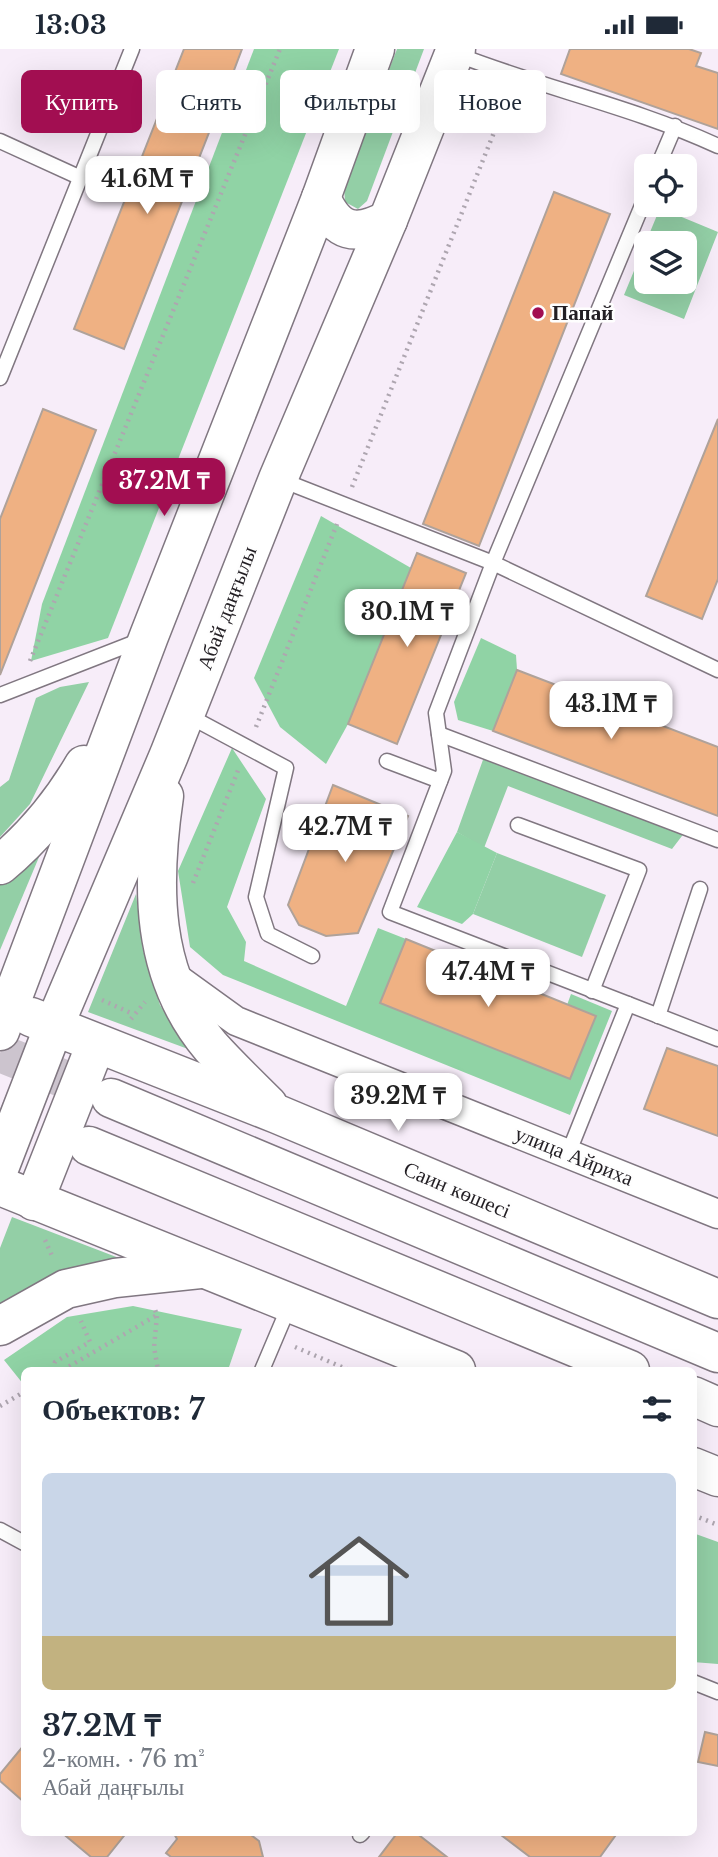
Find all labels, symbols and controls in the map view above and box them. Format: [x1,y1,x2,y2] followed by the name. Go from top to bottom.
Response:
[35,9,106,41] text: 13:03
[21,70,142,133] chip: Купить
[156,70,266,133] chip: Снять
[280,70,420,133] chip: Фильтры
[434,70,546,133] chip: Новое
[634,154,697,294] map controls
[634,154,697,217] button: locate
[82,157,212,216] pin: 41.6M ₸
[101,165,193,193] text: 41.6M ₸
[634,231,697,294] button: layers
[552,300,613,326] place label: Папай
[530,305,546,321] marker: Папай
[99,459,229,518] pin: 37.2M ₸
[118,467,210,495] text: 37.2M ₸
[192,543,262,673] street label: Абай даңғылы
[342,589,472,649] pin: 30.1M ₸
[361,598,453,626] text: 30.1M ₸
[546,681,676,741] pin: 43.1M ₸
[566,690,656,718] text: 43.1M ₸
[280,805,410,864] pin: 42.7M ₸
[298,813,392,841] text: 42.7M ₸
[423,949,553,1009] pin: 47.4M ₸
[442,958,534,986] text: 47.4M ₸
[333,1073,463,1133] pin: 39.2M ₸
[350,1082,446,1110] text: 39.2M ₸
[511,1120,638,1192] street label: улица Айриха
[400,1156,515,1224] street label: Саин көшесі
[638,1390,676,1428] icon: filters
[42,1391,204,1428] text: Объектов: 7
[296,1518,422,1644] icon: home
[42,1707,161,1744] text: 37.2M ₸
[42,1745,205,1773] text: 2-комн. · 76 m²
[42,1773,184,1801] text: Абай даңғылы

